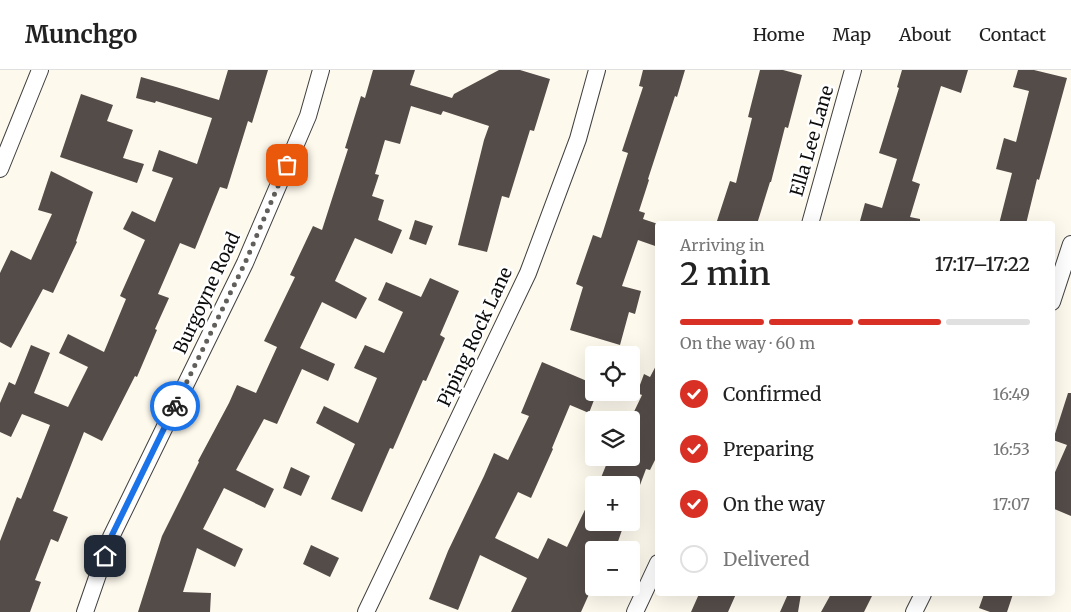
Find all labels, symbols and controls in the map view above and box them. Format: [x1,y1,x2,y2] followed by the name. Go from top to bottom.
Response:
[25,19,137,50] text: Munchgo
[753,23,805,46] text: Home
[833,23,871,46] text: Map
[899,23,951,46] text: About
[979,23,1046,46] text: Contact
[785,83,838,199] street label: Ella Lee Lane
[266,144,308,186] pin
[273,151,301,179] icon: bag
[168,228,245,357] street label: Burgoyne Road
[680,235,765,255] text: Arriving in
[935,252,1030,276] text: 17:17–17:22
[680,254,770,294] text: 2 min
[432,263,517,410] street label: Piping Rock Lane
[680,333,815,353] text: On the way · 60 m
[585,346,640,596] map controls
[585,346,640,401] button: locate
[680,380,708,408] icon: check
[150,381,200,431] courier
[723,382,821,406] text: Confirmed
[993,384,1030,404] text: 16:49
[161,392,189,420] icon: bike
[585,411,640,466] button: layers
[680,435,708,463] icon: check
[723,437,814,461] text: Preparing
[993,439,1030,459] text: 16:53
[585,476,640,531] button: +
[680,490,708,518] icon: check
[723,492,825,516] text: On the way
[993,494,1030,514] text: 17:07
[84,535,126,577] pin
[585,541,640,596] button: −
[91,542,119,570] icon: home
[723,547,810,571] text: Delivered

